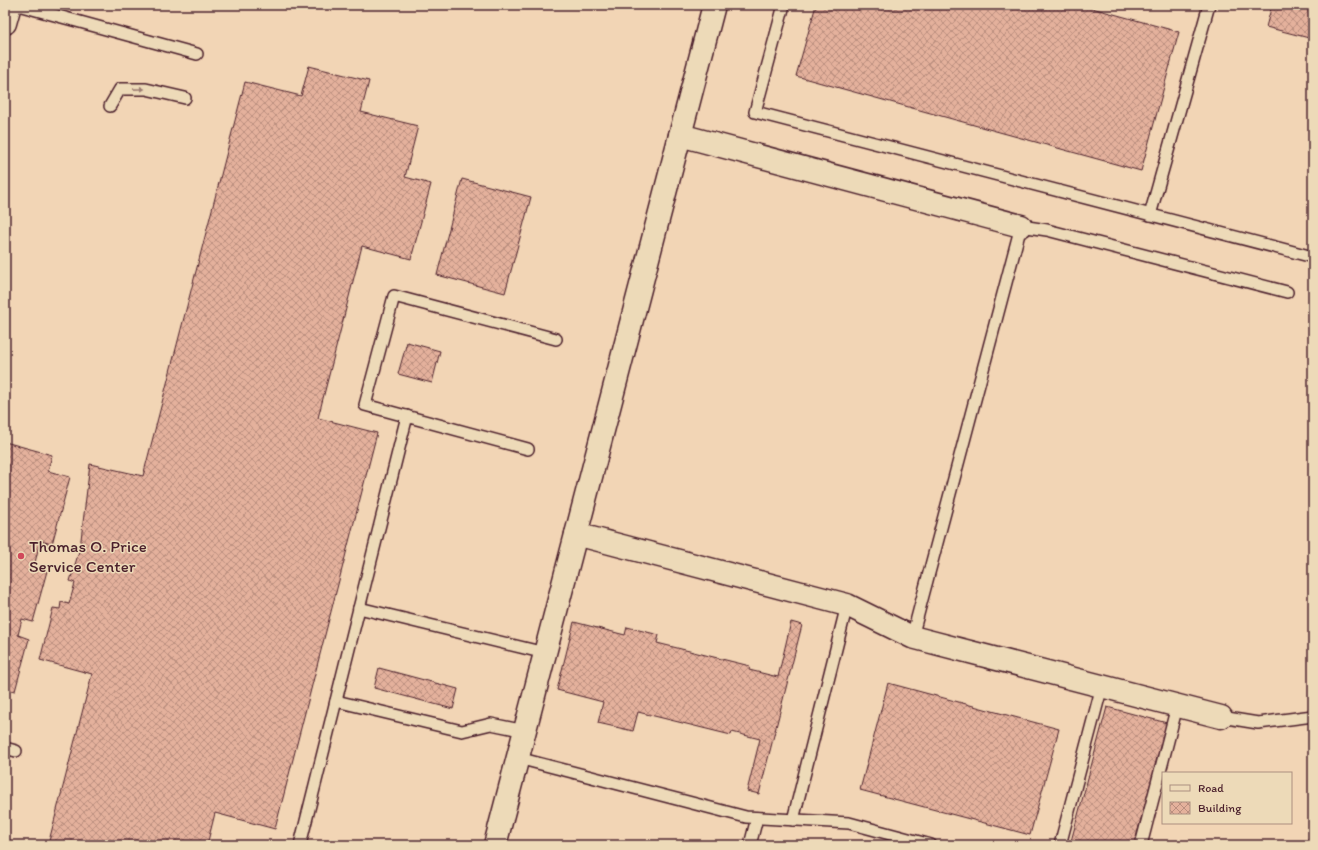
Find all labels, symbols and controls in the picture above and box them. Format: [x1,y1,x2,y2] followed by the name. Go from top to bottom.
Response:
[133,86,146,92] one-way arrow
[29,536,147,576] place label: Thomas O. Price Service Center
[16,551,26,561] marker: Thomas O. Price Service Center
[1162,772,1292,824] legend
[1198,781,1224,795] text: Road
[1198,801,1242,815] text: Building

